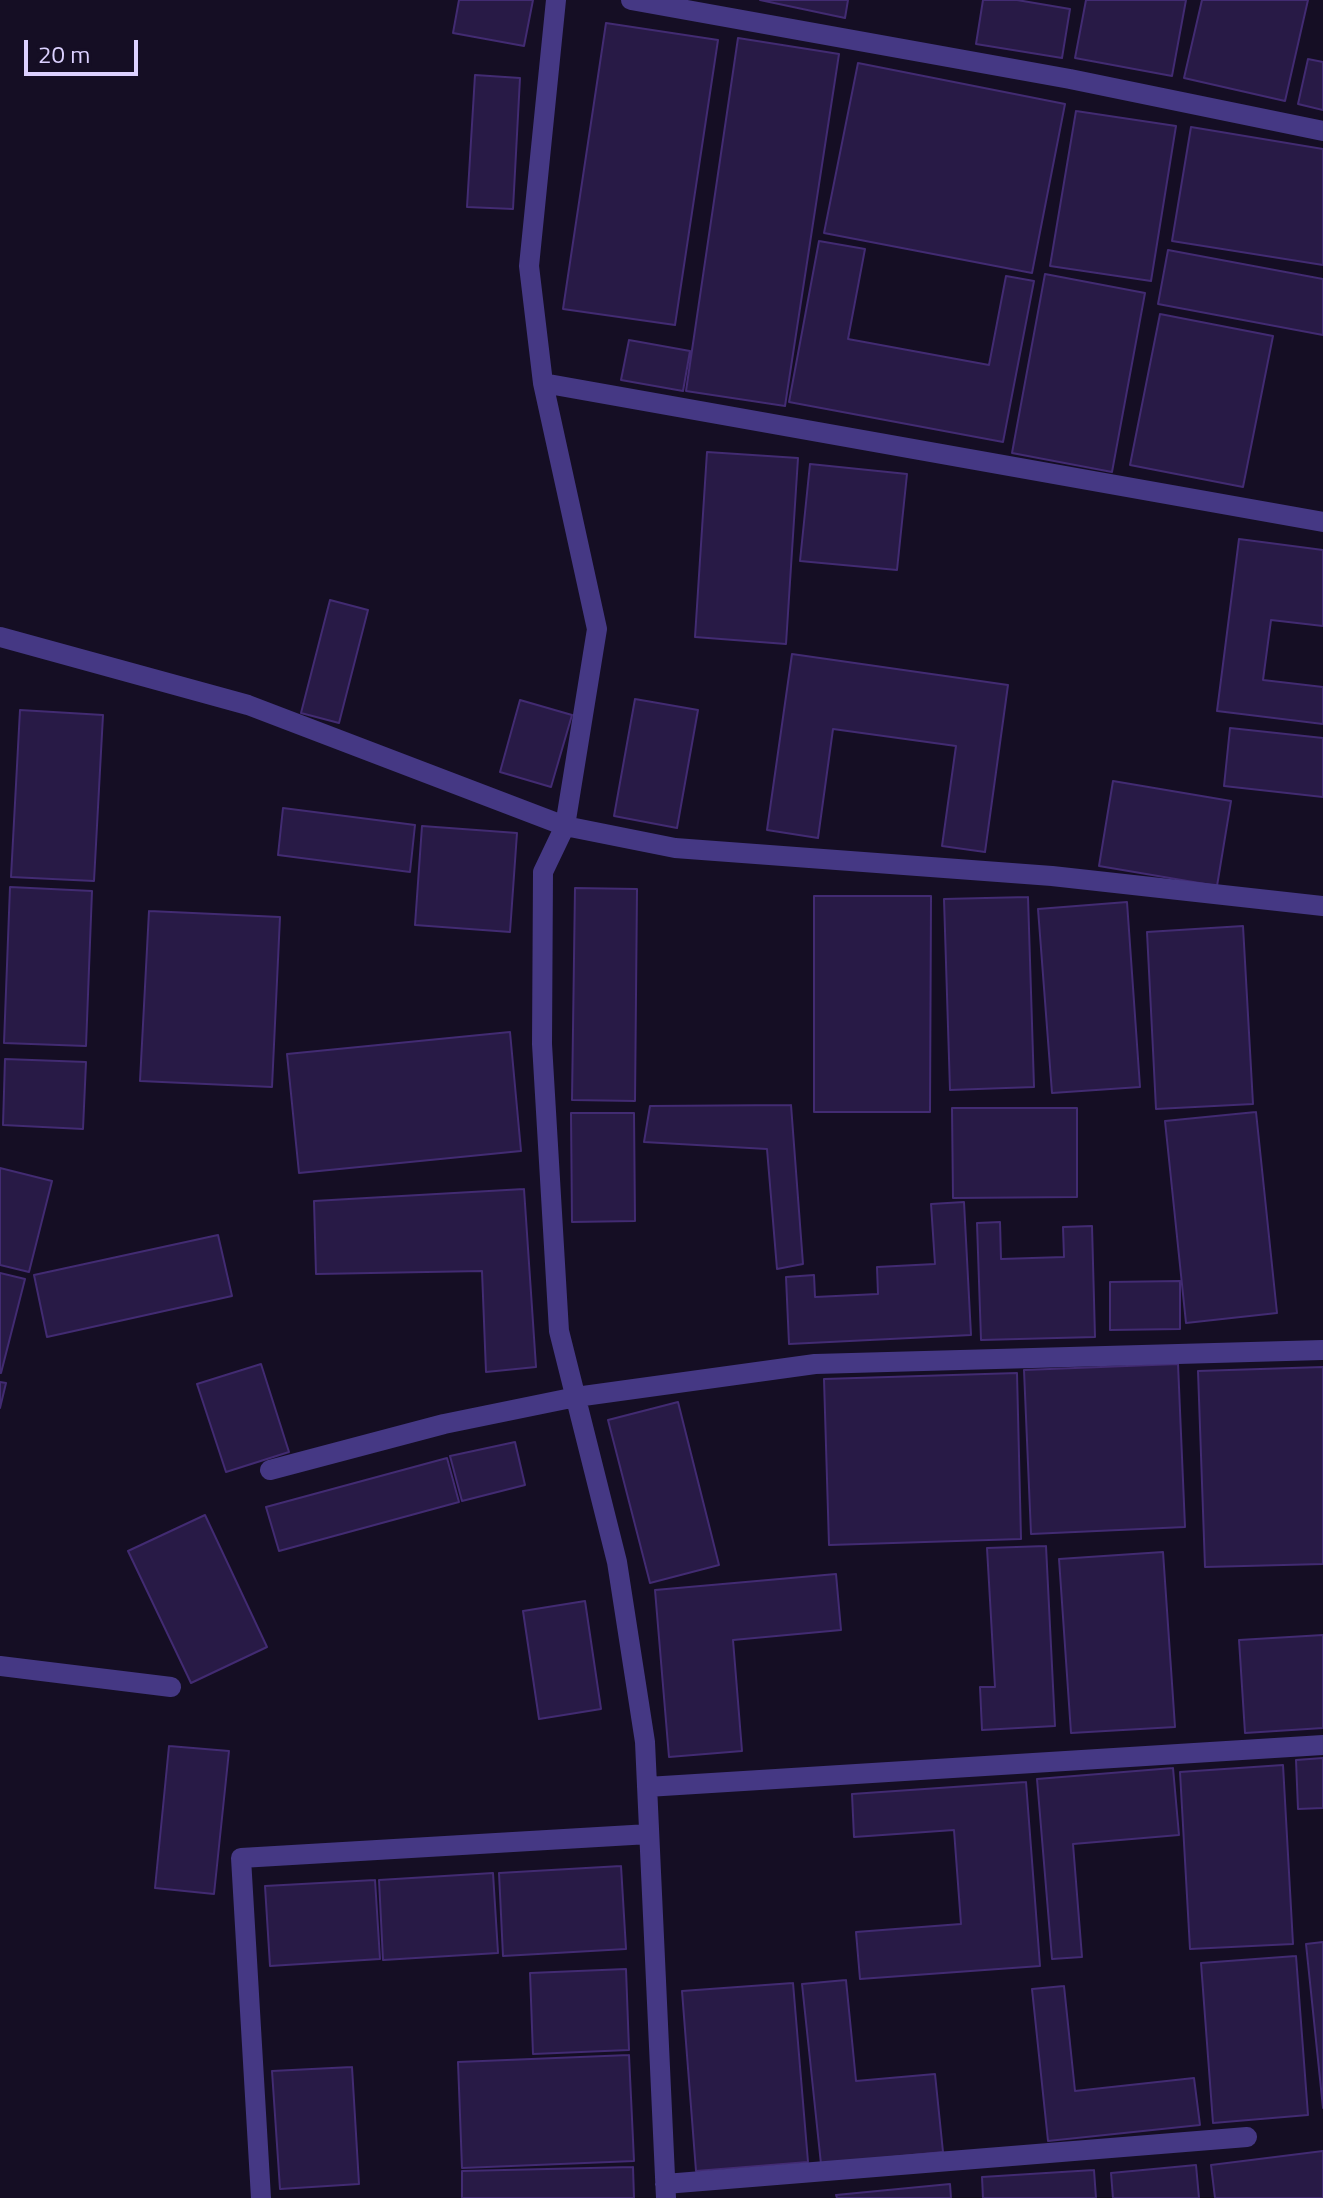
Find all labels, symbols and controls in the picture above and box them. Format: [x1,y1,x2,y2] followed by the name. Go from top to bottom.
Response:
[28,24,142,74] scale bar
[38,36,90,72] text: 20 m

